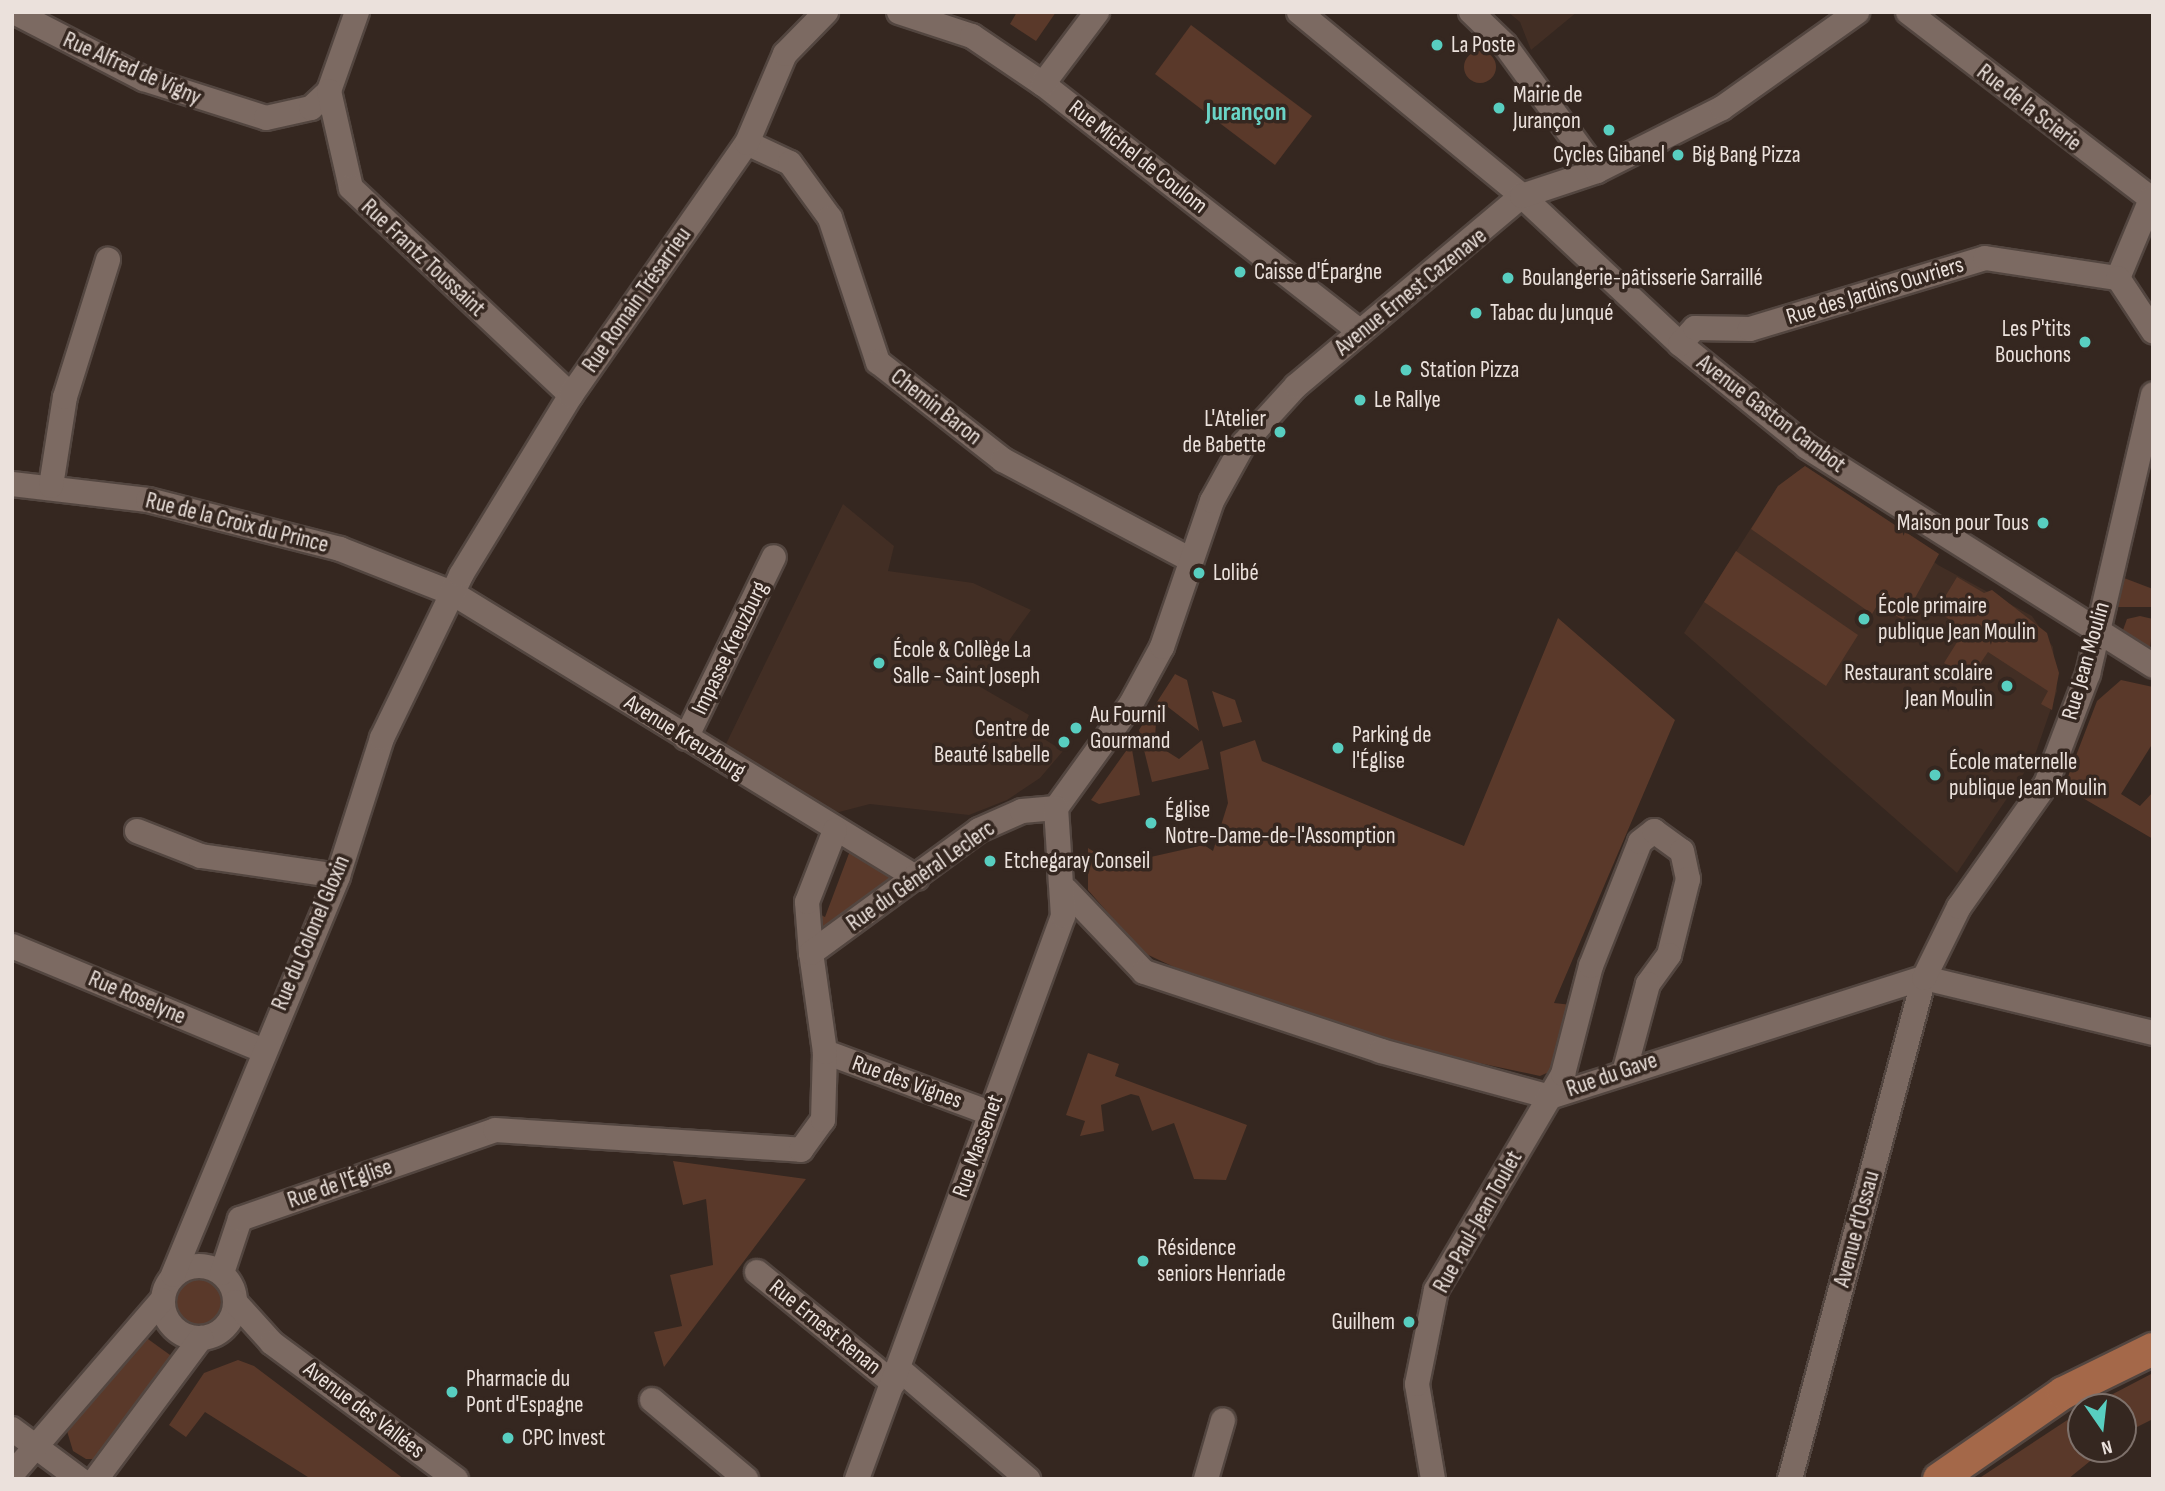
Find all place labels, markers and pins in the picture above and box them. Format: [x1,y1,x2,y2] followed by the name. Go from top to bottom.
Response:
[1451,31,1516,59] place label: La Poste
[1429,37,1445,53] marker: La Poste
[1513,81,1582,135] place label: Mairie de Jurançon
[1491,100,1507,116] marker: Mairie de Jurançon
[1601,122,1617,138] marker: Cycles Gibanel
[1553,141,1665,169] place label: Cycles Gibanel
[1692,141,1801,169] place label: Big Bang Pizza
[1670,147,1686,163] marker: Big Bang Pizza
[1254,258,1382,286] place label: Caisse d'Épargne
[1232,264,1248,280] marker: Caisse d'Épargne
[1522,264,1763,292] place label: Boulangerie-pâtisserie Sarraillé
[1500,270,1516,286] marker: Boulangerie-pâtisserie Sarraillé
[1490,299,1613,327] place label: Tabac du Junqué
[1468,305,1484,321] marker: Tabac du Junqué
[1995,315,2071,369] place label: Les P'tits Bouchons
[2077,334,2093,350] marker: Les P'tits Bouchons
[1420,356,1519,384] place label: Station Pizza
[1398,362,1414,378] marker: Station Pizza
[1374,386,1441,414] place label: Le Rallye
[1352,392,1368,408] marker: Le Rallye
[1183,405,1266,459] place label: L'Atelier de Babette
[1272,424,1288,440] marker: L'Atelier de Babette
[1897,509,2029,537] place label: Maison pour Tous
[2035,515,2051,531] marker: Maison pour Tous
[1213,559,1259,587] place label: Lolibé
[1191,565,1207,581] marker: Lolibé
[1878,592,2036,646] place label: École primaire publique Jean Moulin
[1856,611,1872,627] marker: École primaire publique Jean Moulin
[893,636,1040,690] place label: École & Collège La Salle - Saint Joseph
[871,655,887,671] marker: École & Collège La Salle - Saint Joseph
[1844,659,1993,713] place label: Restaurant scolaire Jean Moulin
[1999,678,2015,694] marker: Restaurant scolaire Jean Moulin
[1090,701,1170,755] place label: Au Fournil Gourmand
[934,715,1050,769] place label: Centre de Beauté Isabelle
[1068,720,1084,736] marker: Au Fournil Gourmand
[1352,721,1431,775] place label: Parking de l'Église
[1056,734,1072,750] marker: Centre de Beauté Isabelle
[1330,740,1346,756] marker: Parking de l'Église
[1949,748,2107,802] place label: École maternelle publique Jean Moulin
[1927,767,1943,783] marker: École maternelle publique Jean Moulin
[1165,796,1396,850] place label: Église Notre-Dame-de-l'Assomption
[1143,815,1159,831] marker: Église Notre-Dame-de-l'Assomption
[1004,847,1150,875] place label: Etchegaray Conseil
[982,853,998,869] marker: Etchegaray Conseil
[1157,1234,1286,1288] place label: Résidence seniors Henriade
[1135,1253,1151,1269] marker: Résidence seniors Henriade
[1331,1308,1395,1336] place label: Guilhem
[1401,1314,1417,1330] marker: Guilhem
[466,1365,583,1419] place label: Pharmacie du Pont d'Espagne
[444,1384,460,1400] marker: Pharmacie du Pont d'Espagne
[522,1424,605,1452] place label: CPC Invest
[500,1430,516,1446] marker: CPC Invest

